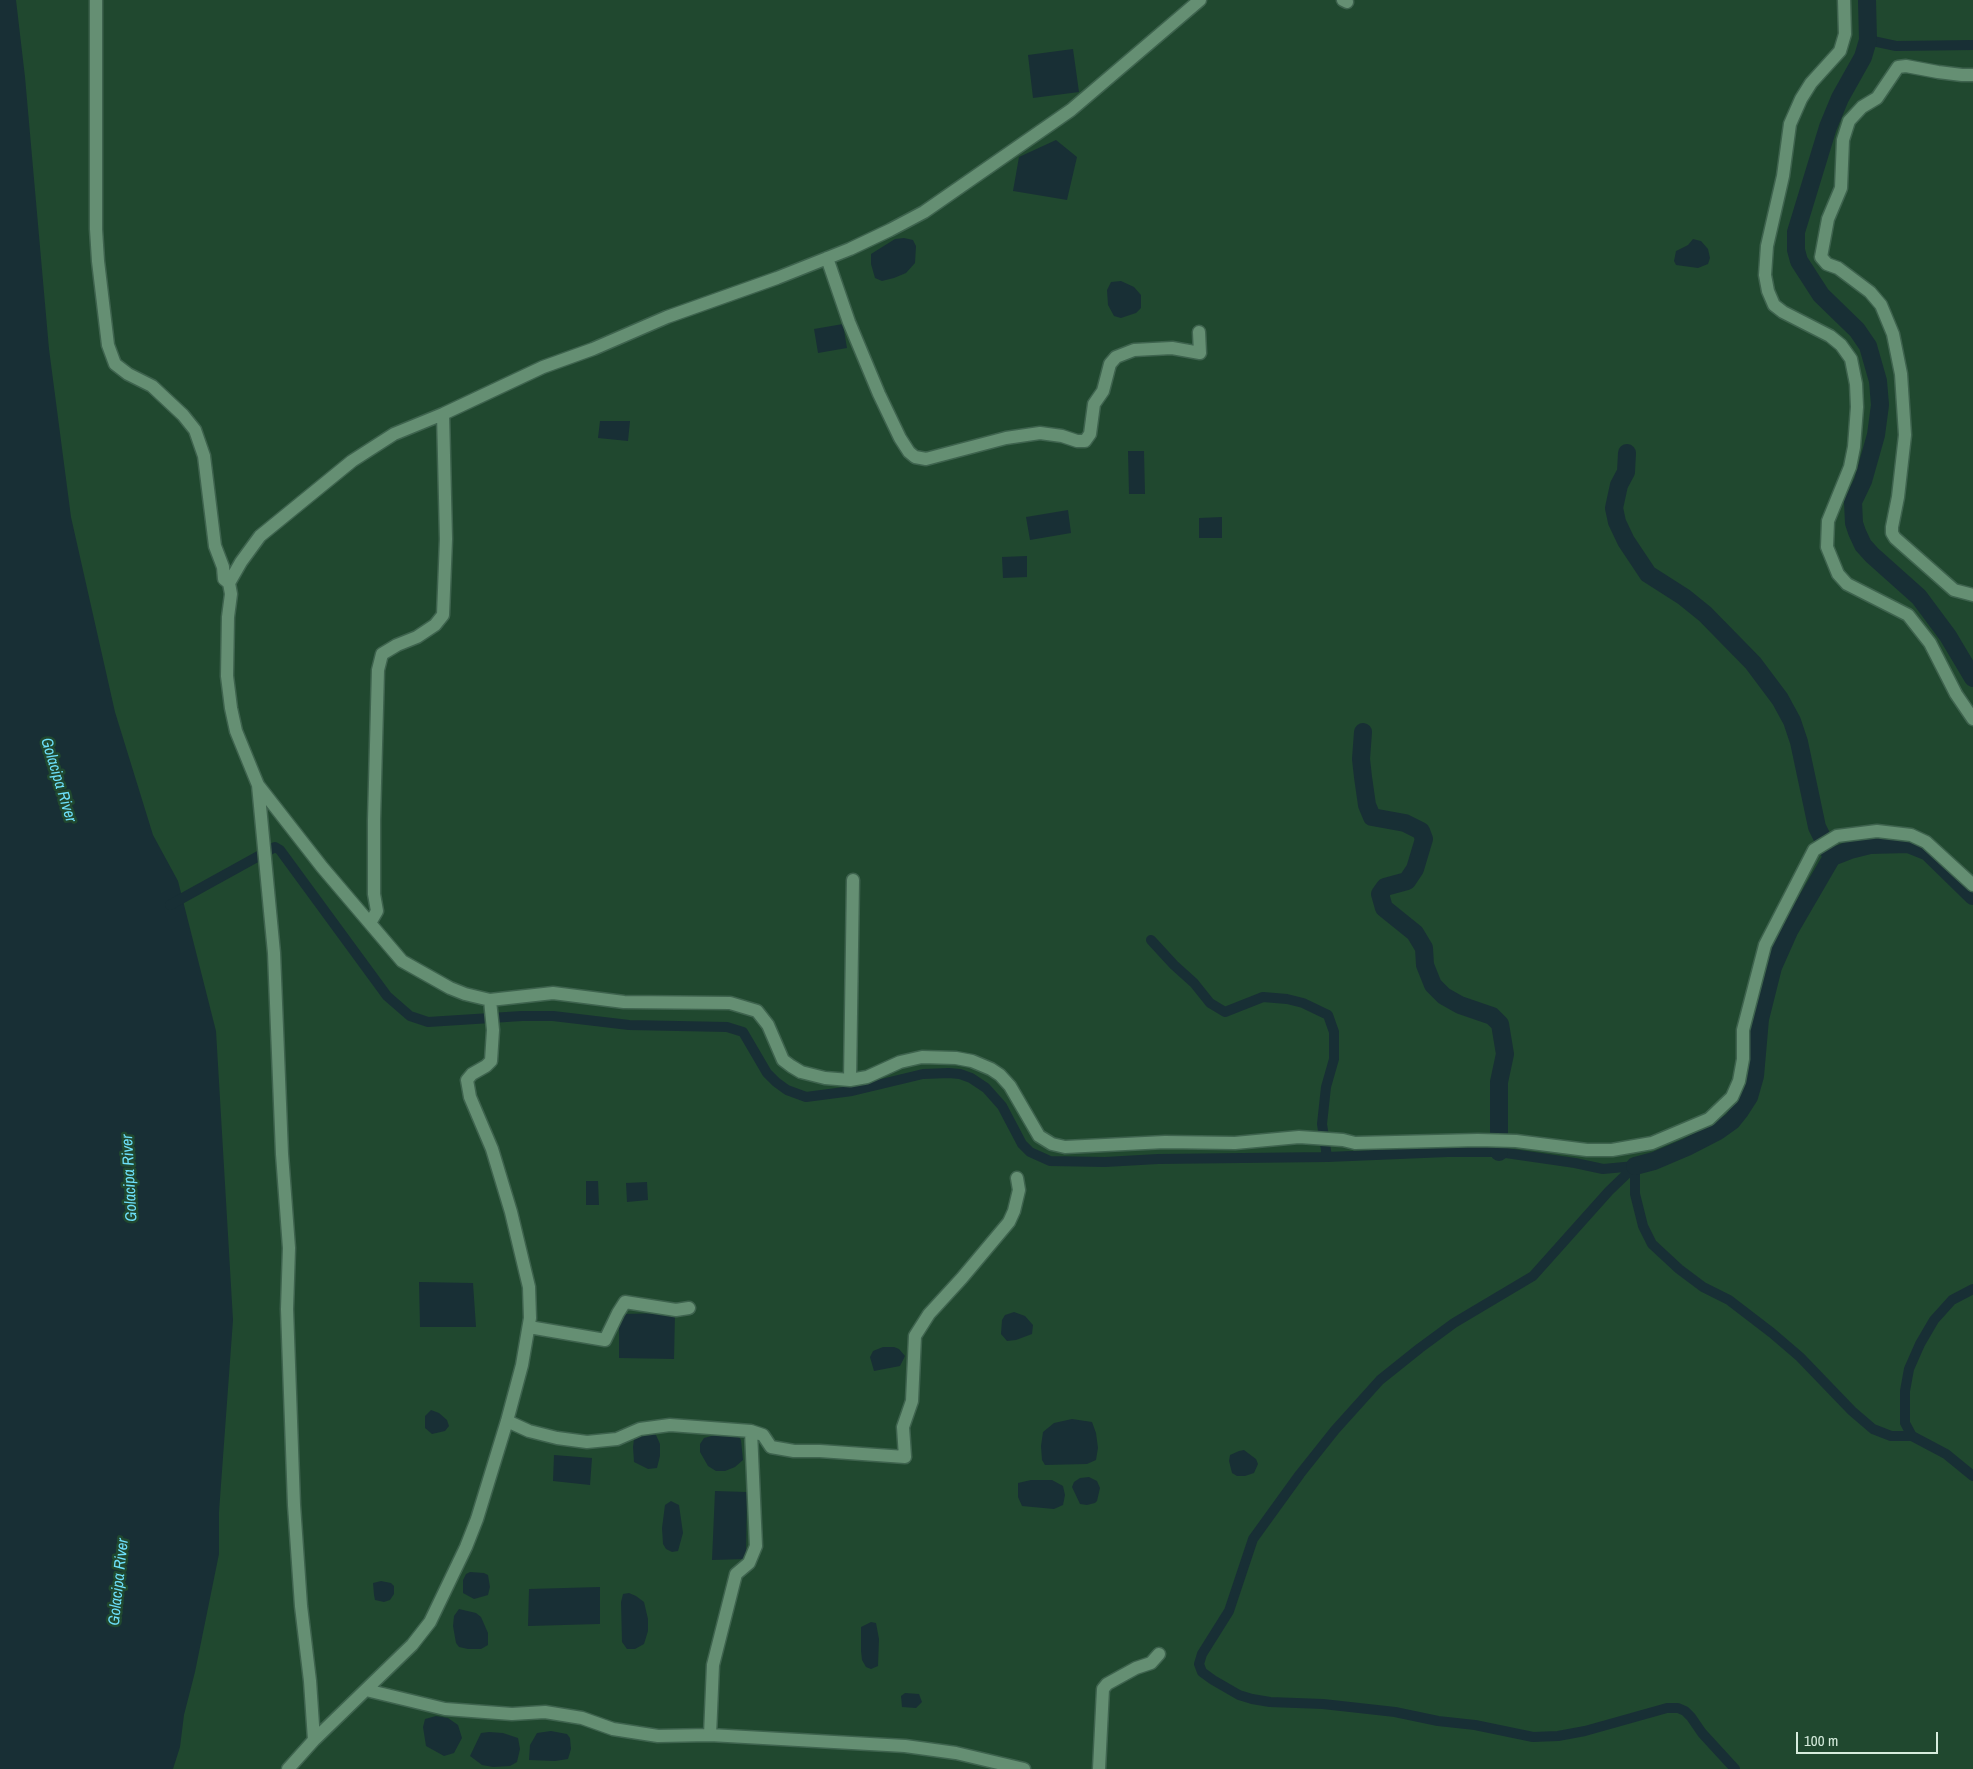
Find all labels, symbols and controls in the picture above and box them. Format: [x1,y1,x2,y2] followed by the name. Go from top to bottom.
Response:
[36,735,80,825] water label: Golacipa River
[118,1134,142,1222] water label: Golacipa River
[105,1537,133,1627] water label: Golacipa River
[1798,1722,1940,1754] scale bar
[1804,1730,1838,1751] text: 100 m

